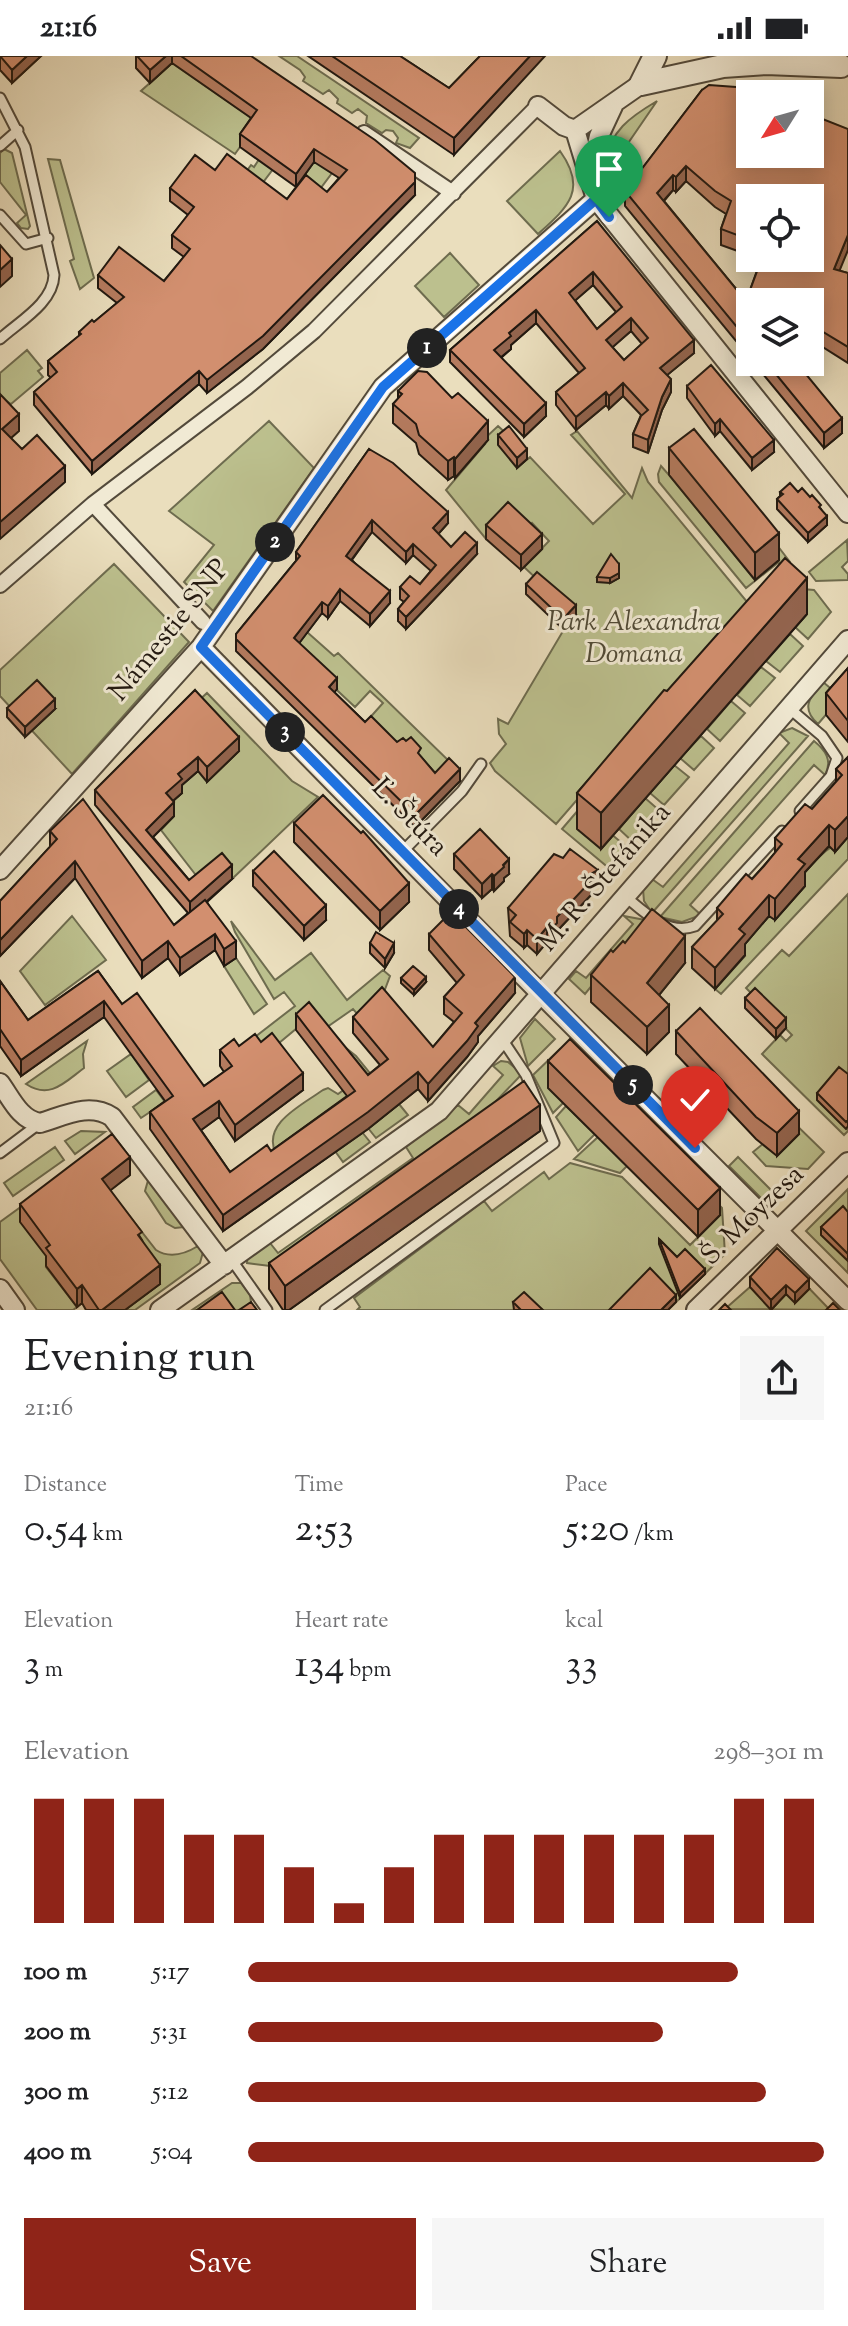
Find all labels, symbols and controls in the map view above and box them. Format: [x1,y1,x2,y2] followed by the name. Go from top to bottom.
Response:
[40,7,97,50] text: 21:16
[736,80,824,168] north arrow
[736,80,824,376] map controls
[575,135,643,217] pin
[587,147,631,191] icon: arrive
[736,184,824,272] button: locate
[736,288,824,376] button: layers
[407,328,447,368] pin: 1
[423,332,431,364] text: 1
[255,522,295,562] pin: 2
[270,526,280,558] text: 2
[100,551,240,711] street label: Námestie SNP
[547,603,721,675] park label: Park Alexandra Domana
[265,712,305,752] pin: 3
[281,716,289,748] text: 3
[361,770,457,866] street label: Ľ. Štúra
[529,794,681,961] street label: M. R. Štefánika
[439,889,479,929] pin: 4
[453,893,465,925] text: 4
[613,1065,653,1105] pin: 5
[661,1066,729,1148] pin
[629,1069,637,1101] text: 5
[673,1078,717,1122] icon: check
[692,1156,814,1276] street label: Š. Moyzesa
[24,1328,256,1391] text: Evening run
[740,1336,824,1420] button: share
[24,1390,74,1427] text: 21:16
[24,1470,107,1502] text: Distance
[295,1470,344,1502] text: Time
[565,1470,607,1502] text: Pace
[24,1502,88,1559] text: 0.54
[295,1502,354,1559] text: 2:53
[565,1502,629,1559] text: 5:20
[88,1519,123,1551] text: km
[629,1519,674,1551] text: /km
[24,1606,113,1638] text: Elevation
[295,1606,389,1638] text: Heart rate
[565,1606,603,1638] text: kcal
[24,1638,40,1695] text: 3
[295,1638,345,1695] text: 134
[565,1638,598,1695] text: 33
[40,1655,63,1687] text: m
[345,1655,391,1687] text: bpm
[24,1734,129,1771] text: Elevation
[714,1734,824,1771] text: 298–301 m
[24,1954,87,1991] text: 100 m
[152,1954,190,1991] text: 5:17
[24,2014,91,2051] text: 200 m
[152,2014,187,2051] text: 5:31
[24,2074,89,2111] text: 300 m
[152,2074,189,2111] text: 5:12
[24,2134,91,2171] text: 400 m
[152,2134,193,2171] text: 5:04
[24,2218,416,2310] button: Save
[432,2218,824,2310] button: Share

